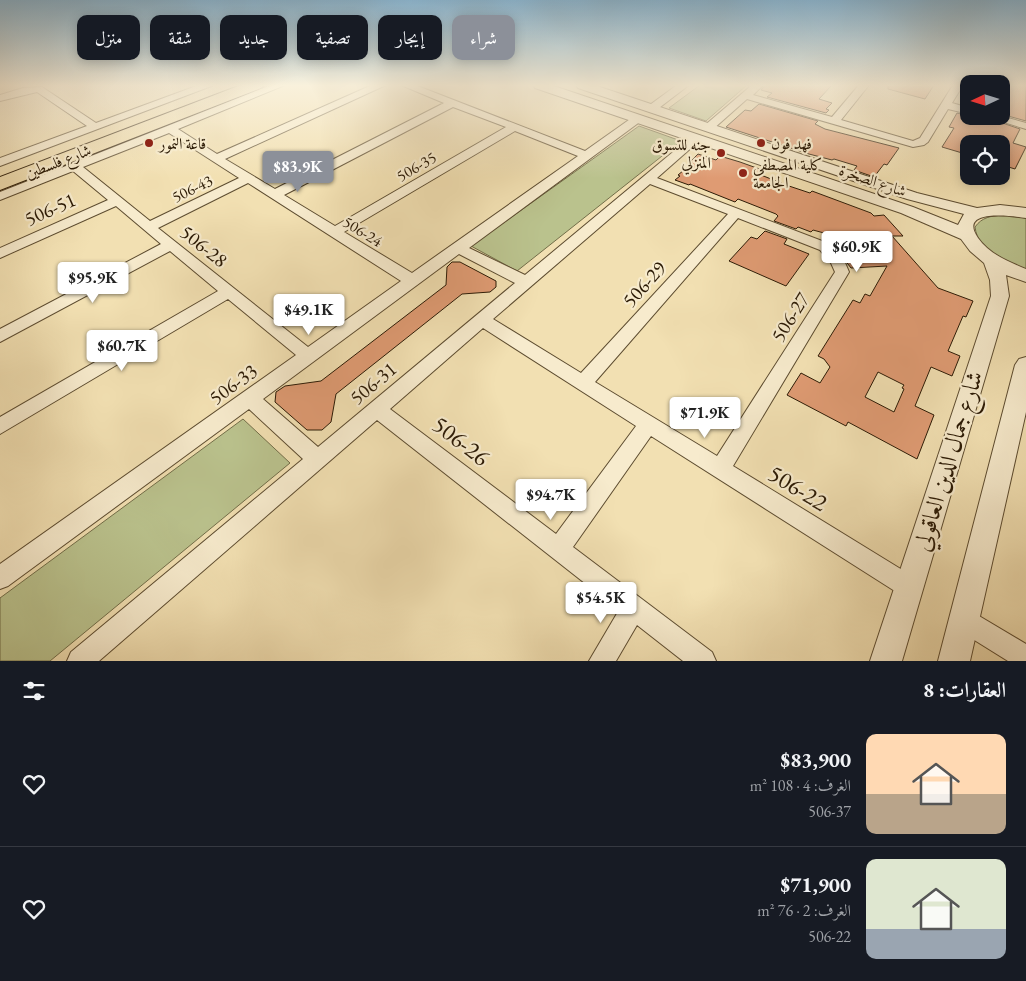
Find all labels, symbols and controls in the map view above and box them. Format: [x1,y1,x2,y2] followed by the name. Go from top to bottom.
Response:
[77,15,140,60] chip: منزل
[150,15,210,60] chip: شقة
[220,15,287,60] chip: جديد
[297,15,368,60] chip: تصفية
[378,15,442,60] chip: إيجار
[452,15,515,60] chip: شراء
[960,75,1010,125] north arrow
[960,75,1010,185] map controls
[157,133,206,154] place label: قاعة النمور
[771,133,812,154] place label: فهد فون
[652,134,711,175] place label: جنه للتسوق المنزلي
[960,135,1010,185] button: locate
[143,137,155,149] marker: قاعة النمور
[755,137,767,149] marker: فهد فون
[22,139,95,186] street label: شارع فلسطين
[392,147,440,186] street label: 506-35
[715,147,727,159] marker: جنه للتسوق المنزلي
[257,150,339,193] pin: $83.9K
[753,154,823,193] place label: كلية المصطفى الجامعة
[274,156,322,177] text: $83.9K
[835,159,909,205] street label: شارع الصخرة
[737,167,749,179] marker: كلية المصطفى الجامعة
[168,169,216,207] street label: 506-43
[20,186,80,232] street label: 506-51
[339,211,387,252] street label: 506-24
[175,219,233,273] street label: 506-28
[816,230,898,273] pin: $60.9K
[833,236,881,257] text: $60.9K
[616,255,672,313] street label: 506-29
[52,262,134,304] pin: $95.9K
[69,267,117,288] text: $95.9K
[765,287,815,347] street label: 506-27
[268,294,350,336] pin: $49.1K
[285,299,333,320] text: $49.1K
[81,330,163,372] pin: $60.7K
[98,335,146,356] text: $60.7K
[344,356,402,410] street label: 506-31
[204,358,262,410] street label: 506-33
[905,367,994,556] street label: شارع جمال الدين العاقولي
[664,396,746,439] pin: $71.9K
[681,402,729,423] text: $71.9K
[426,409,496,473] street label: 506-26
[763,457,834,518] street label: 506-22
[510,478,592,521] pin: $94.7K
[527,484,575,505] text: $94.7K
[560,582,642,624] pin: $54.5K
[577,587,625,608] text: $54.5K
[923,676,1006,703] text: العقارات: 8
[20,677,48,705] icon: filters
[781,746,851,773] text: $83,900
[906,754,966,814] icon: home
[20,770,48,798] icon: heart
[750,775,851,796] text: الغرف: 4 · 108 m²
[808,801,851,822] text: 506-37
[781,871,851,898] text: $71,900
[906,879,966,939] icon: home
[20,895,48,923] icon: heart
[757,900,851,921] text: الغرف: 2 · 76 m²
[808,926,851,947] text: 506-22

